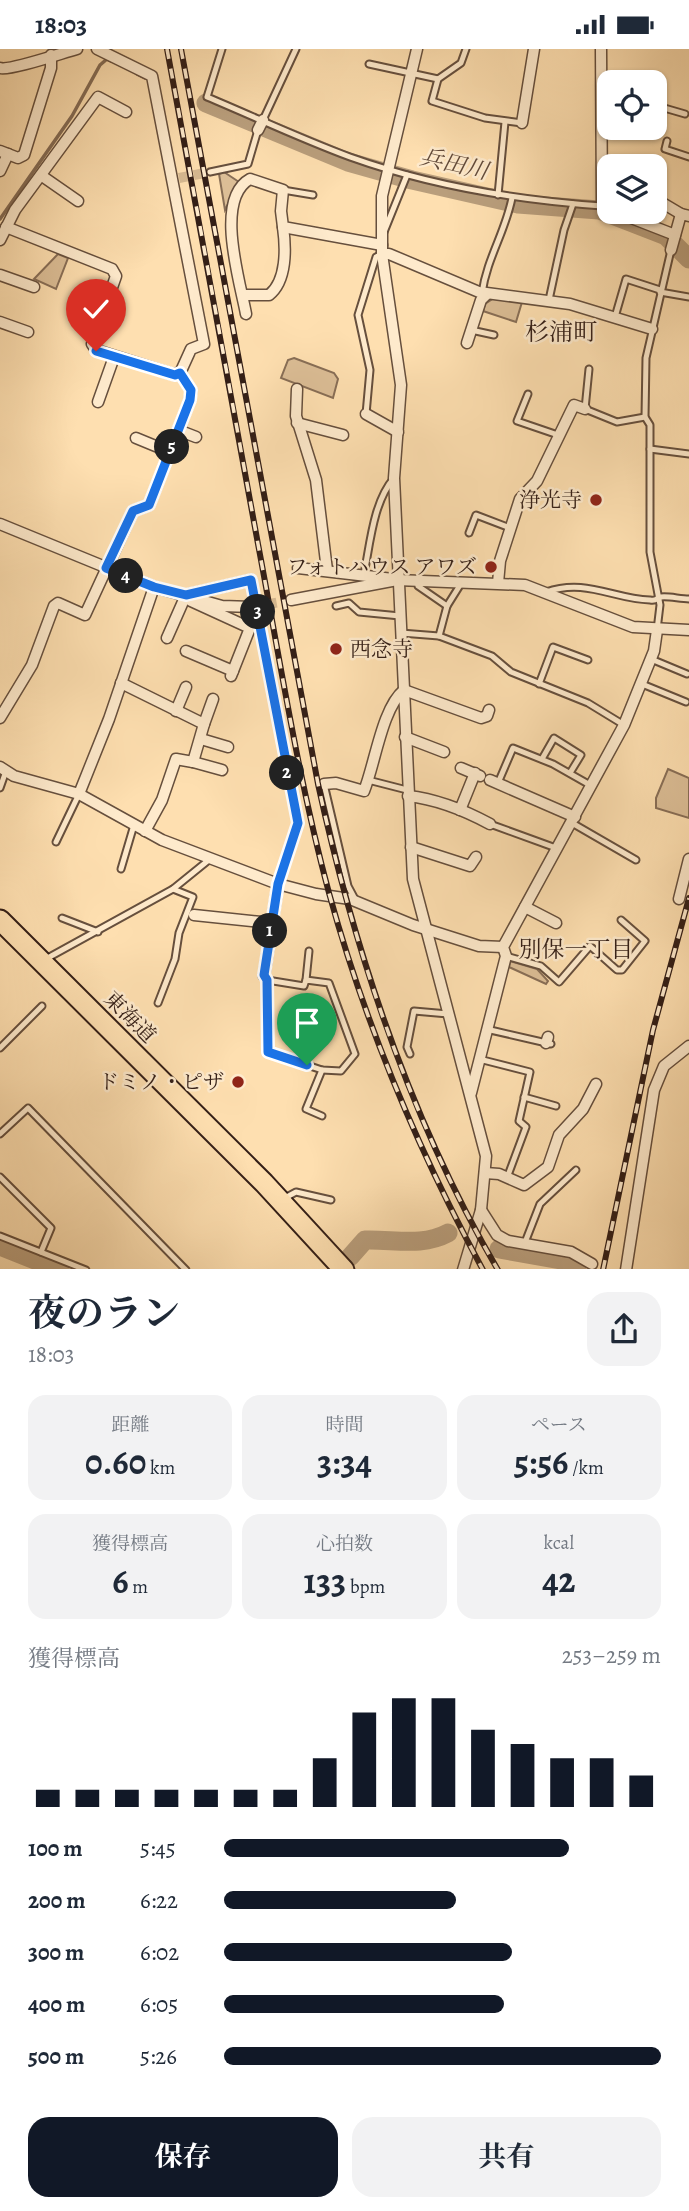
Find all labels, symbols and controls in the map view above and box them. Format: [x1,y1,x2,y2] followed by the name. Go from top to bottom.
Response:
[35,7,87,42] text: 18:03
[597,70,667,224] map controls
[597,70,667,140] button: locate
[417,141,494,188] water label: 兵田川
[597,154,667,224] button: layers
[66,279,126,351] pin
[77,290,115,328] icon: check
[525,316,597,348] district label: 杉浦町
[154,429,190,465] pin: 5
[167,433,176,459] text: 5
[519,486,582,514] place label: 浄光寺
[588,492,604,508] marker: 浄光寺
[287,553,477,581] place label: フォトハウス アワズ
[108,559,144,593] pin: 4
[483,559,499,575] marker: フォトハウス アワズ
[121,562,130,588] text: 4
[240,595,276,629] pin: 3
[253,598,262,624] text: 3
[350,635,413,663] place label: 西念寺
[328,641,344,657] marker: 西念寺
[270,755,304,791] pin: 2
[282,759,291,785] text: 2
[252,913,288,949] pin: 1
[266,917,273,943] text: 1
[519,934,634,965] district label: 別保一丁目
[98,985,162,1049] street label: 東海道
[277,993,337,1065] pin
[288,1004,326,1042] icon: arrive
[98,1068,224,1096] place label: ドミノ・ピザ
[230,1074,246,1090] marker: ドミノ・ピザ
[28,1287,180,1339] text: 夜のラン
[587,1292,661,1366] button: share
[28,1339,74,1370] text: 18:03
[111,1412,149,1438] text: 距離
[325,1412,364,1438] text: 時間
[531,1412,587,1438] text: ペース
[85,1438,146,1486] text: 0.60
[317,1438,372,1486] text: 3:34
[514,1438,568,1486] text: 5:56
[146,1455,175,1481] text: km
[568,1455,604,1481] text: /km
[544,1530,574,1556] text: kcal
[92,1531,168,1557] text: 獲得標高
[316,1531,373,1557] text: 心拍数
[542,1556,576,1604] text: 42
[112,1557,129,1605] text: 6
[304,1557,346,1605] text: 133
[129,1574,148,1600] text: m
[346,1574,385,1600] text: bpm
[562,1640,661,1671] text: 253–259 m
[28,1643,120,1674] text: 獲得標高
[28,1833,83,1864] text: 100 m
[140,1833,176,1864] text: 5:45
[28,1885,86,1916] text: 200 m
[140,1885,178,1916] text: 6:22
[28,1937,84,1968] text: 300 m
[140,1937,179,1968] text: 6:02
[28,1989,85,2020] text: 400 m
[140,1989,178,2020] text: 6:05
[28,2041,84,2072] text: 500 m
[140,2041,177,2072] text: 5:26
[28,2117,338,2197] button: 保存
[352,2117,661,2197] button: 共有

